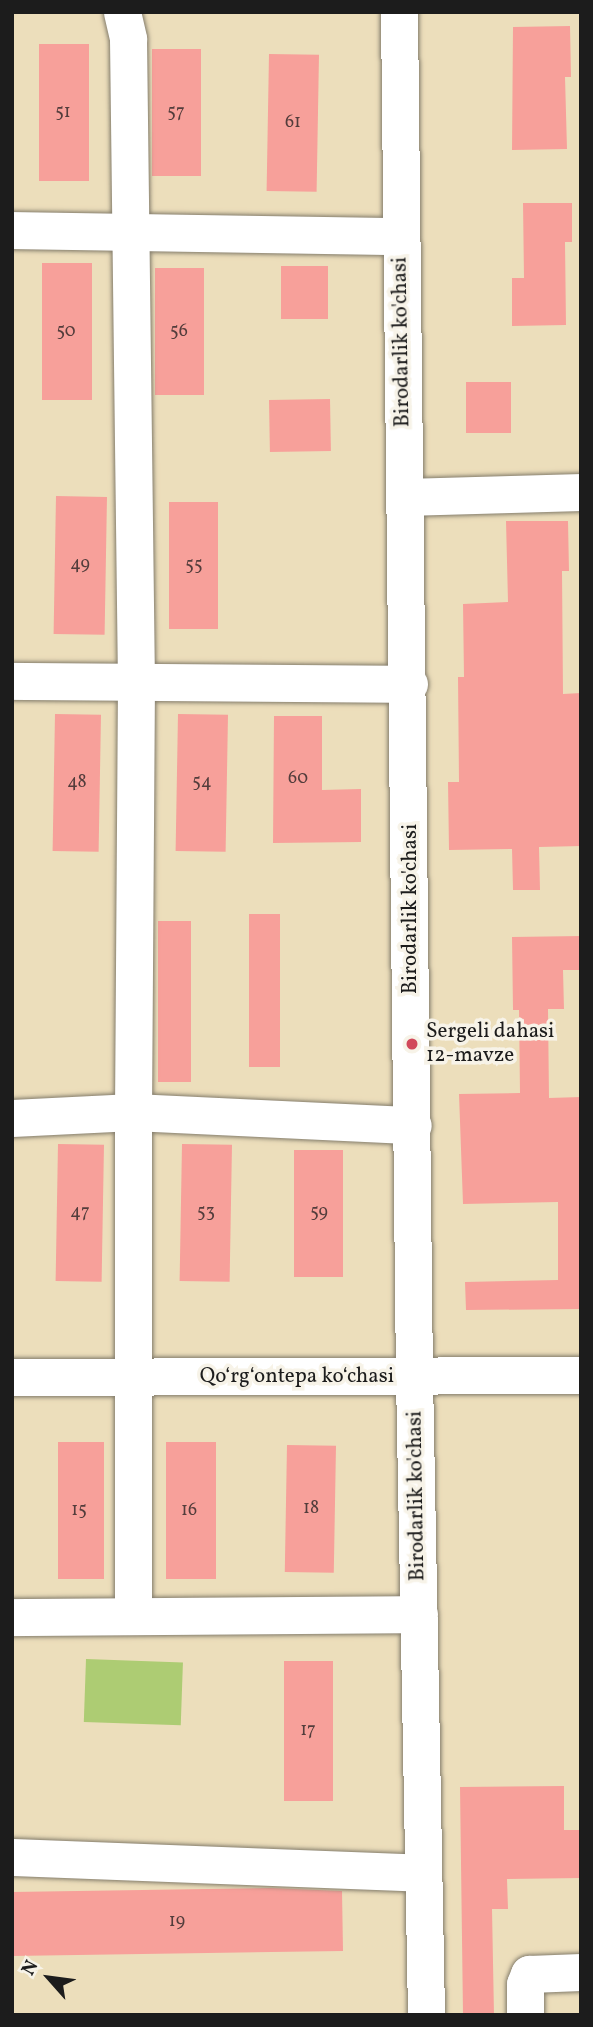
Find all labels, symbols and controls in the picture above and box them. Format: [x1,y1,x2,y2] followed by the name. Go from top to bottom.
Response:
[55,102,71,124] house number: 51
[167,102,185,124] house number: 57
[285,112,301,134] house number: 61
[388,257,416,427] street label: Birodarlik ko'chasi
[56,321,76,343] house number: 50
[170,321,188,343] house number: 56
[70,554,90,576] house number: 49
[185,555,203,577] house number: 55
[288,768,308,790] house number: 60
[67,772,87,794] house number: 48
[192,772,212,794] house number: 54
[398,824,424,994] street label: Birodarlik ko'chasi
[426,1019,554,1069] place label: Sergeli dahasi 12-mavze
[404,1036,420,1052] marker: Sergeli dahasi 12-mavze
[70,1202,90,1224] house number: 47
[197,1202,215,1224] house number: 53
[310,1202,328,1224] house number: 59
[200,1364,394,1390] street label: Qoʻrgʻontepa koʻchasi
[403,1411,431,1581] street label: Birodarlik ko'chasi
[303,1498,319,1520] house number: 18
[71,1500,87,1522] house number: 15
[181,1500,197,1522] house number: 16
[300,1720,316,1742] house number: 17
[169,1911,185,1933] house number: 19
[14,1943,84,2013] north arrow
[16,1956,45,1980] text: N

